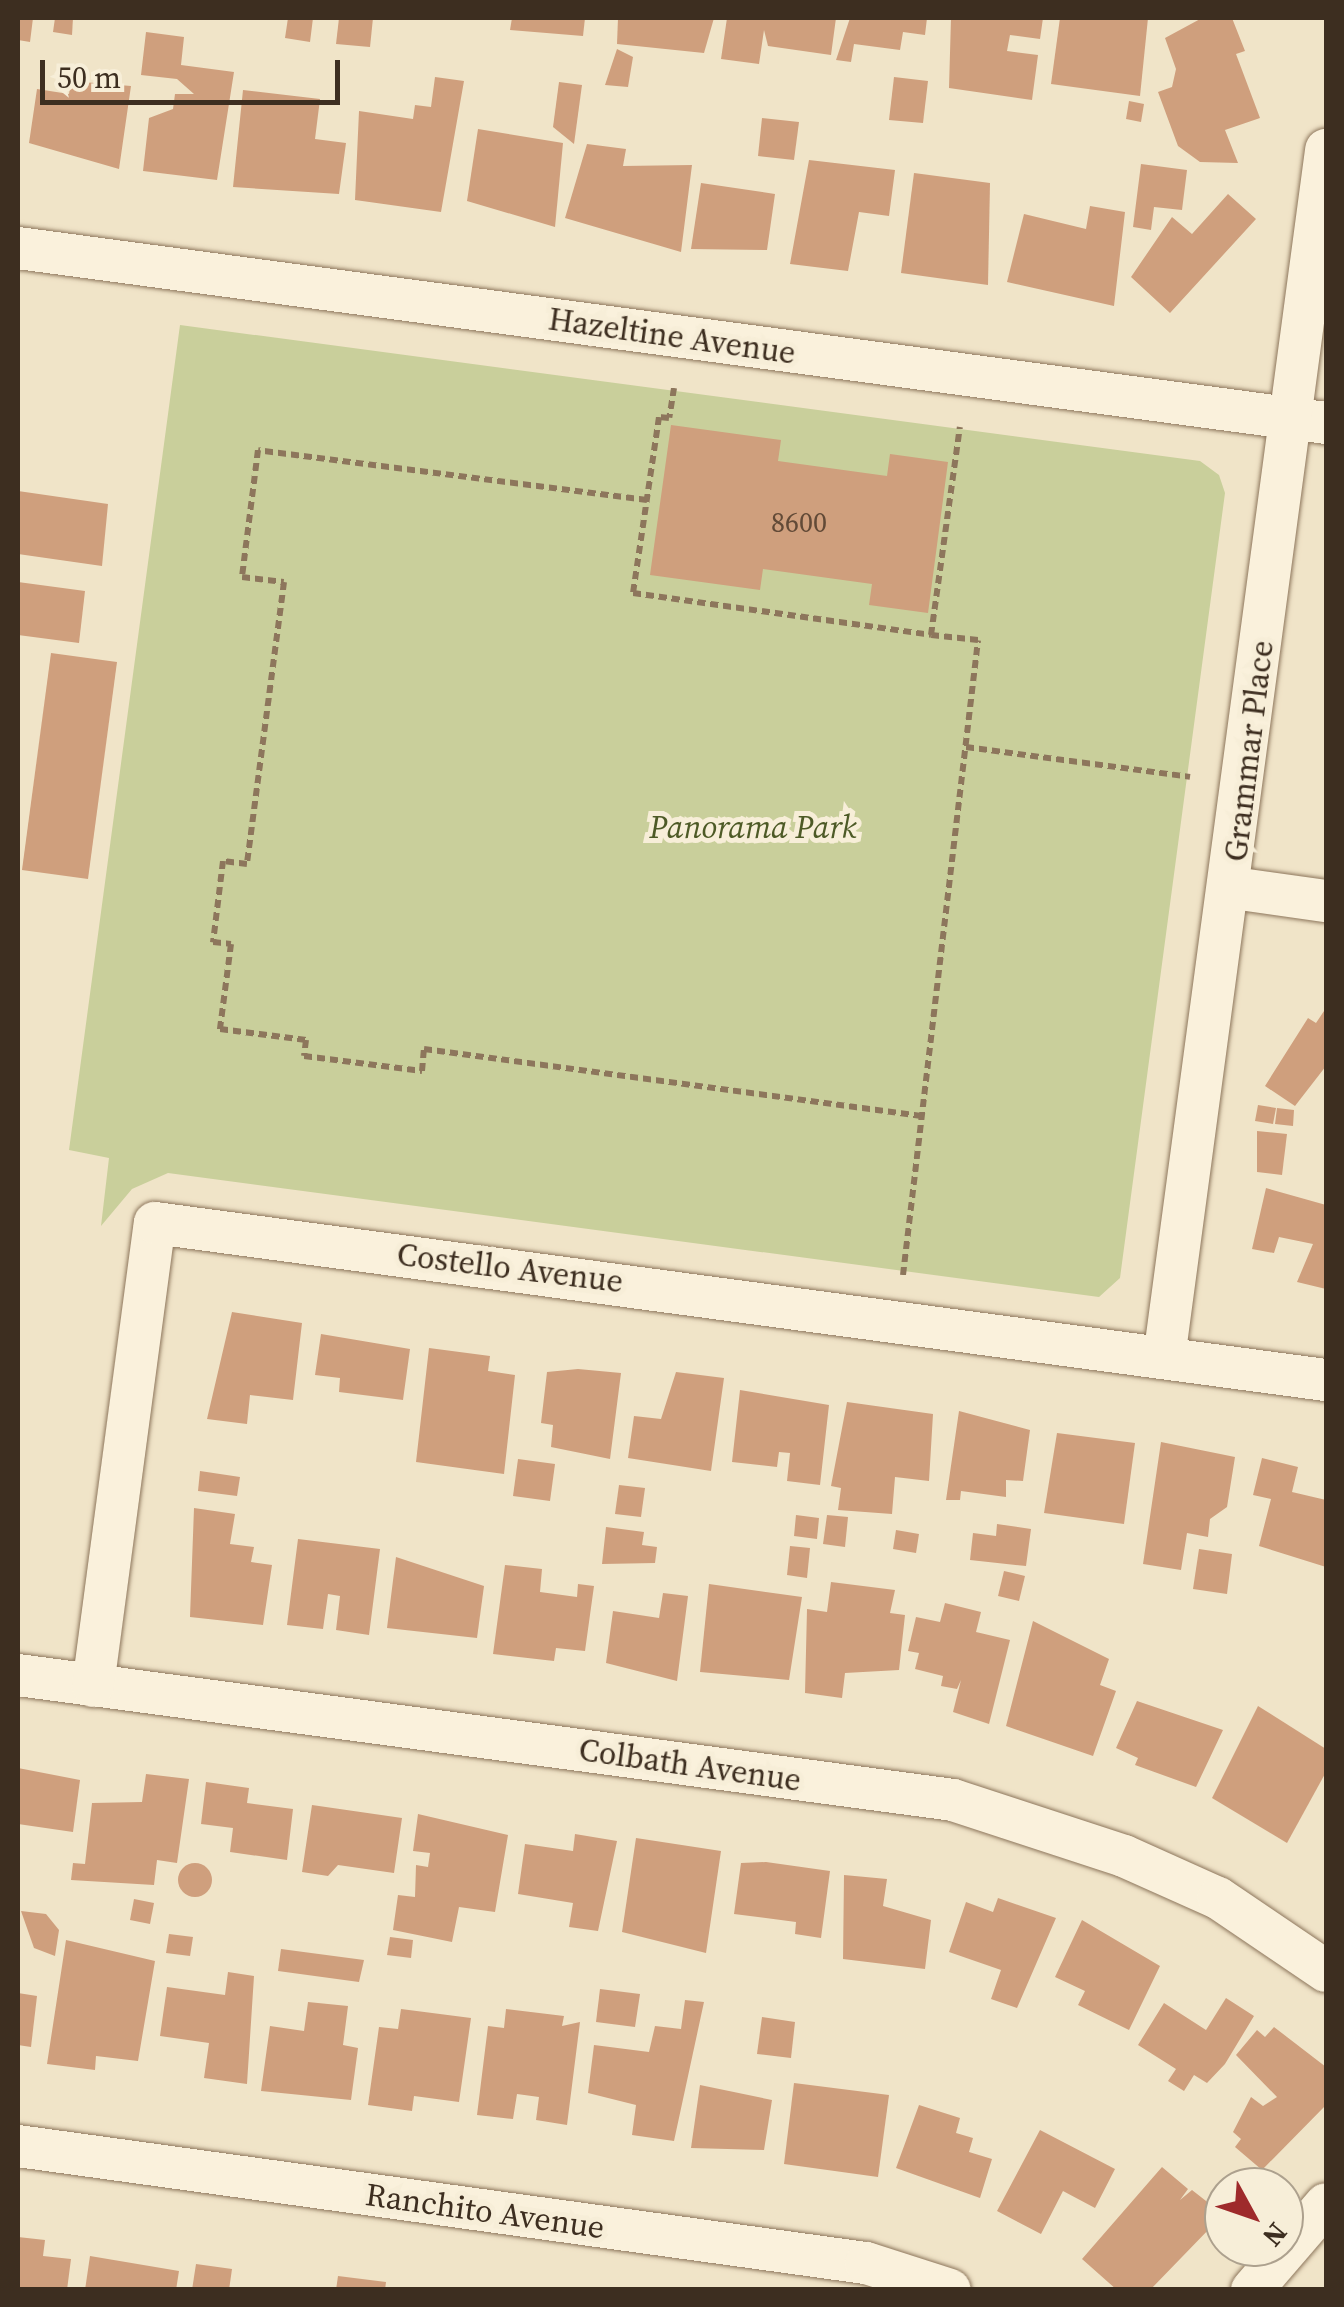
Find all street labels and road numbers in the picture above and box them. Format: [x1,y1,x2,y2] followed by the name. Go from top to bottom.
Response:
[546,300,798,372] street label: Hazeltine Avenue
[1216,638,1282,864] street label: Grammar Place
[395,1235,625,1301] street label: Costello Avenue
[576,1730,804,1800] street label: Colbath Avenue
[363,2175,607,2247] street label: Ranchito Avenue

